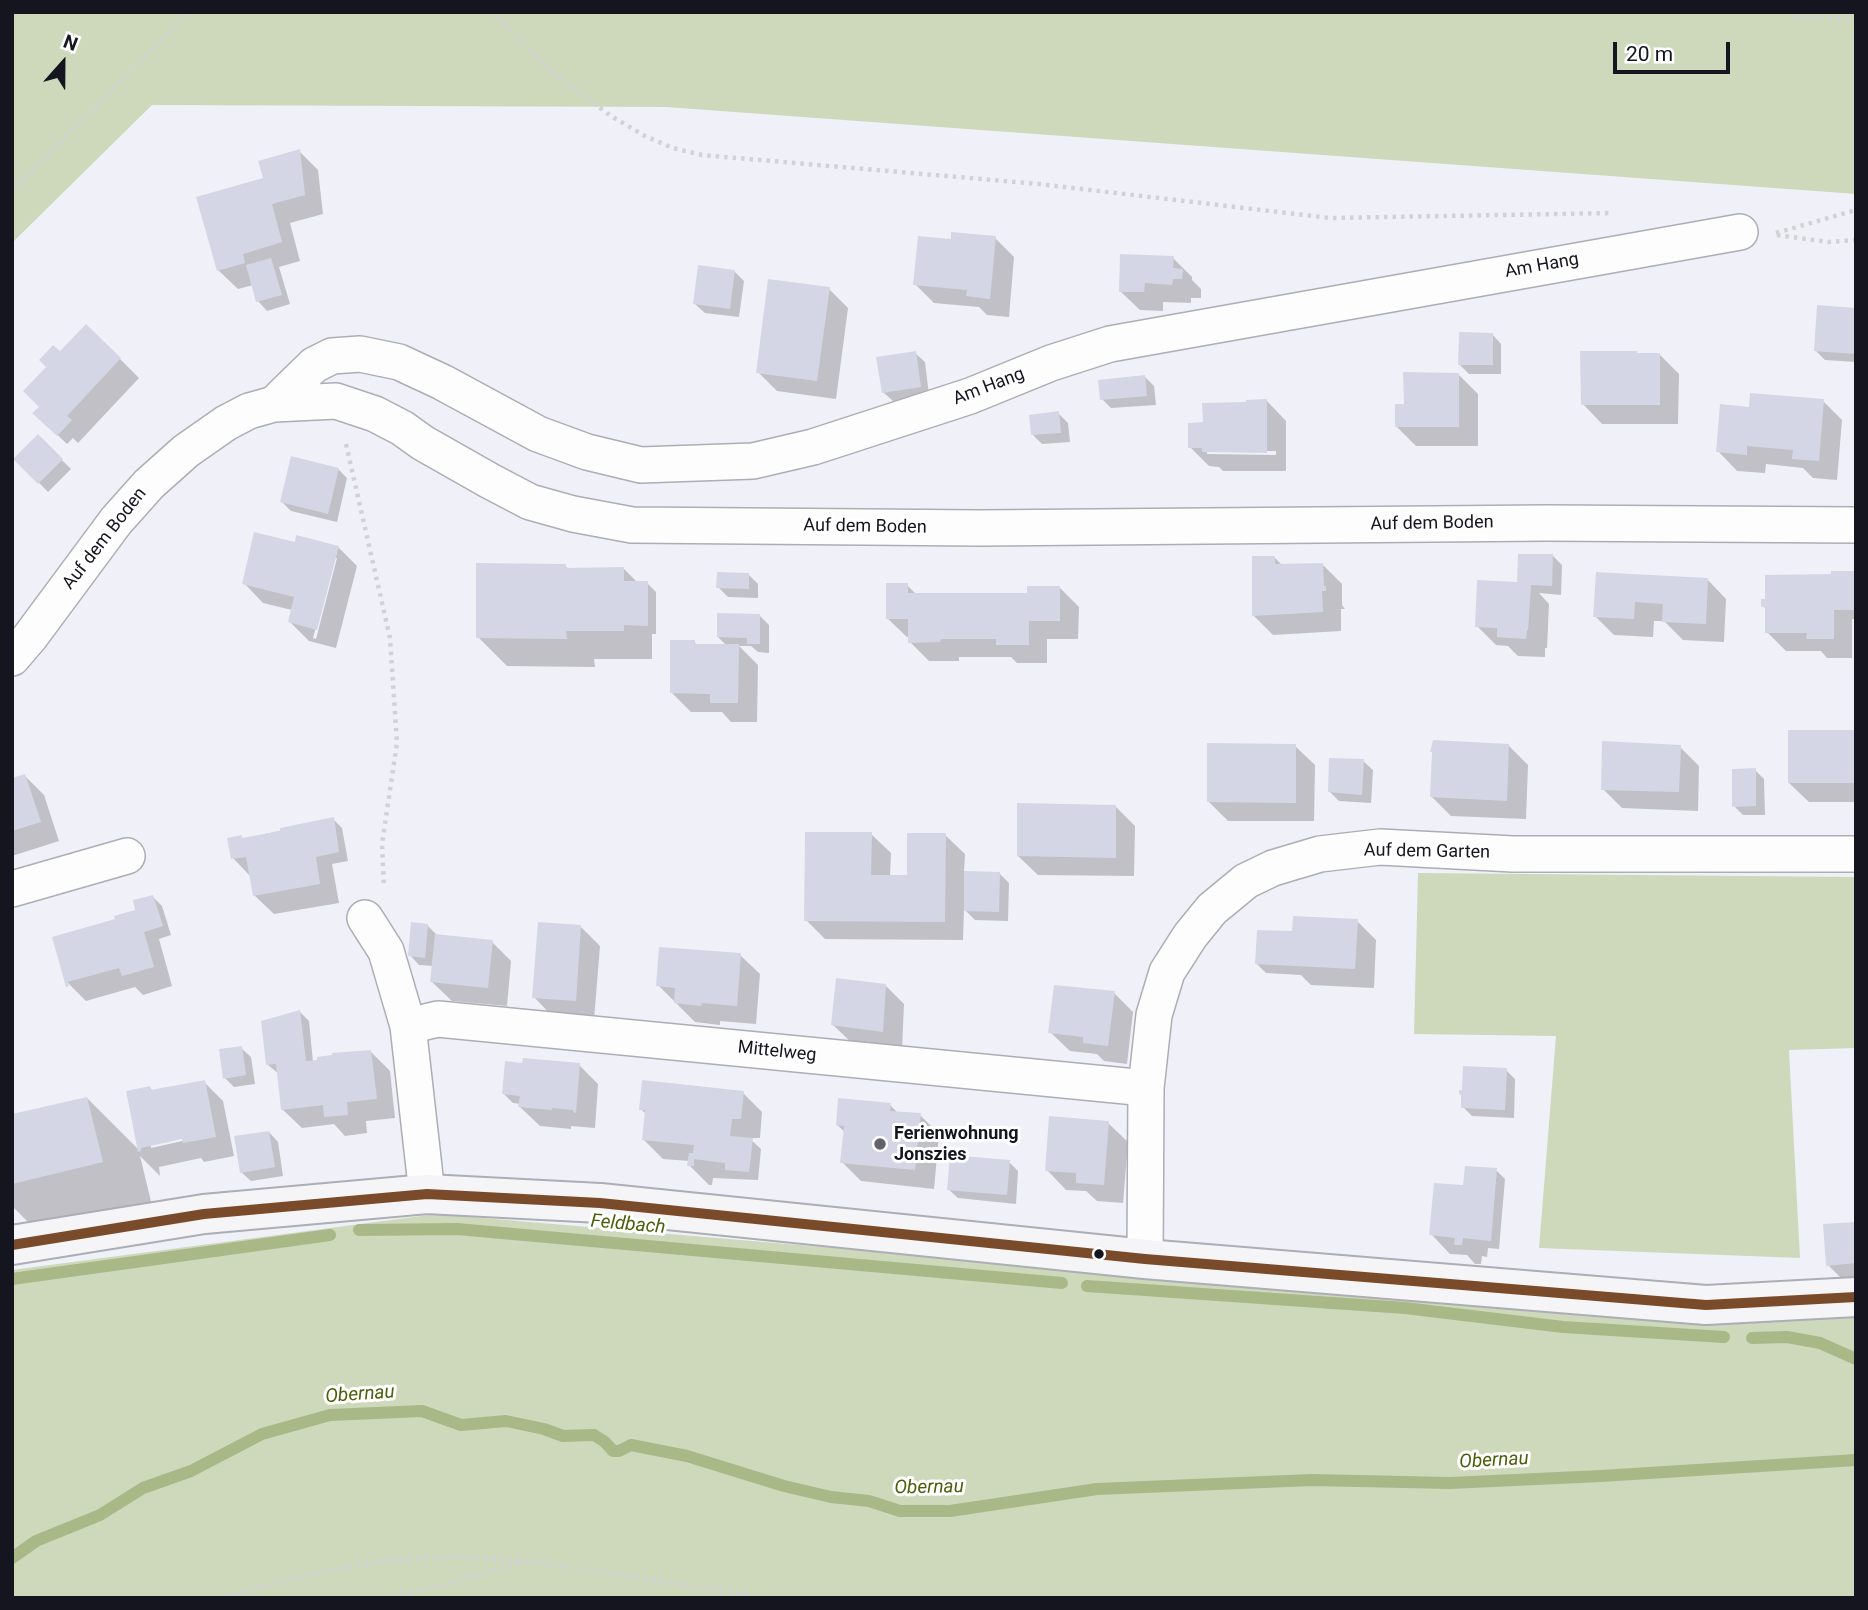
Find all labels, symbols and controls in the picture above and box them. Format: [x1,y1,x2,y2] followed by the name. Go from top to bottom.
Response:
[28,28,98,98] north arrow
[1616,28,1733,72] scale bar
[60,30,81,56] text: N
[1626,42,1673,66] text: 20 m
[1503,249,1581,283] street label: Am Hang
[950,364,1028,410] street label: Am Hang
[59,484,151,594] street label: Auf dem Boden
[1370,512,1494,536] street label: Auf dem Boden
[803,515,927,539] street label: Auf dem Boden
[1364,840,1490,864] street label: Auf dem Garten
[737,1037,817,1067] street label: Mittelweg
[894,1123,1019,1166] place label: Ferienwohnung Jonszies
[872,1136,888,1152] marker: Ferienwohnung Jonszies
[590,1210,666,1240] water label: Feldbach
[1092,1247,1106,1261] unlabelled marker
[325,1381,395,1409] water label: Obernau
[1459,1448,1529,1474] water label: Obernau
[894,1476,964,1500] water label: Obernau

